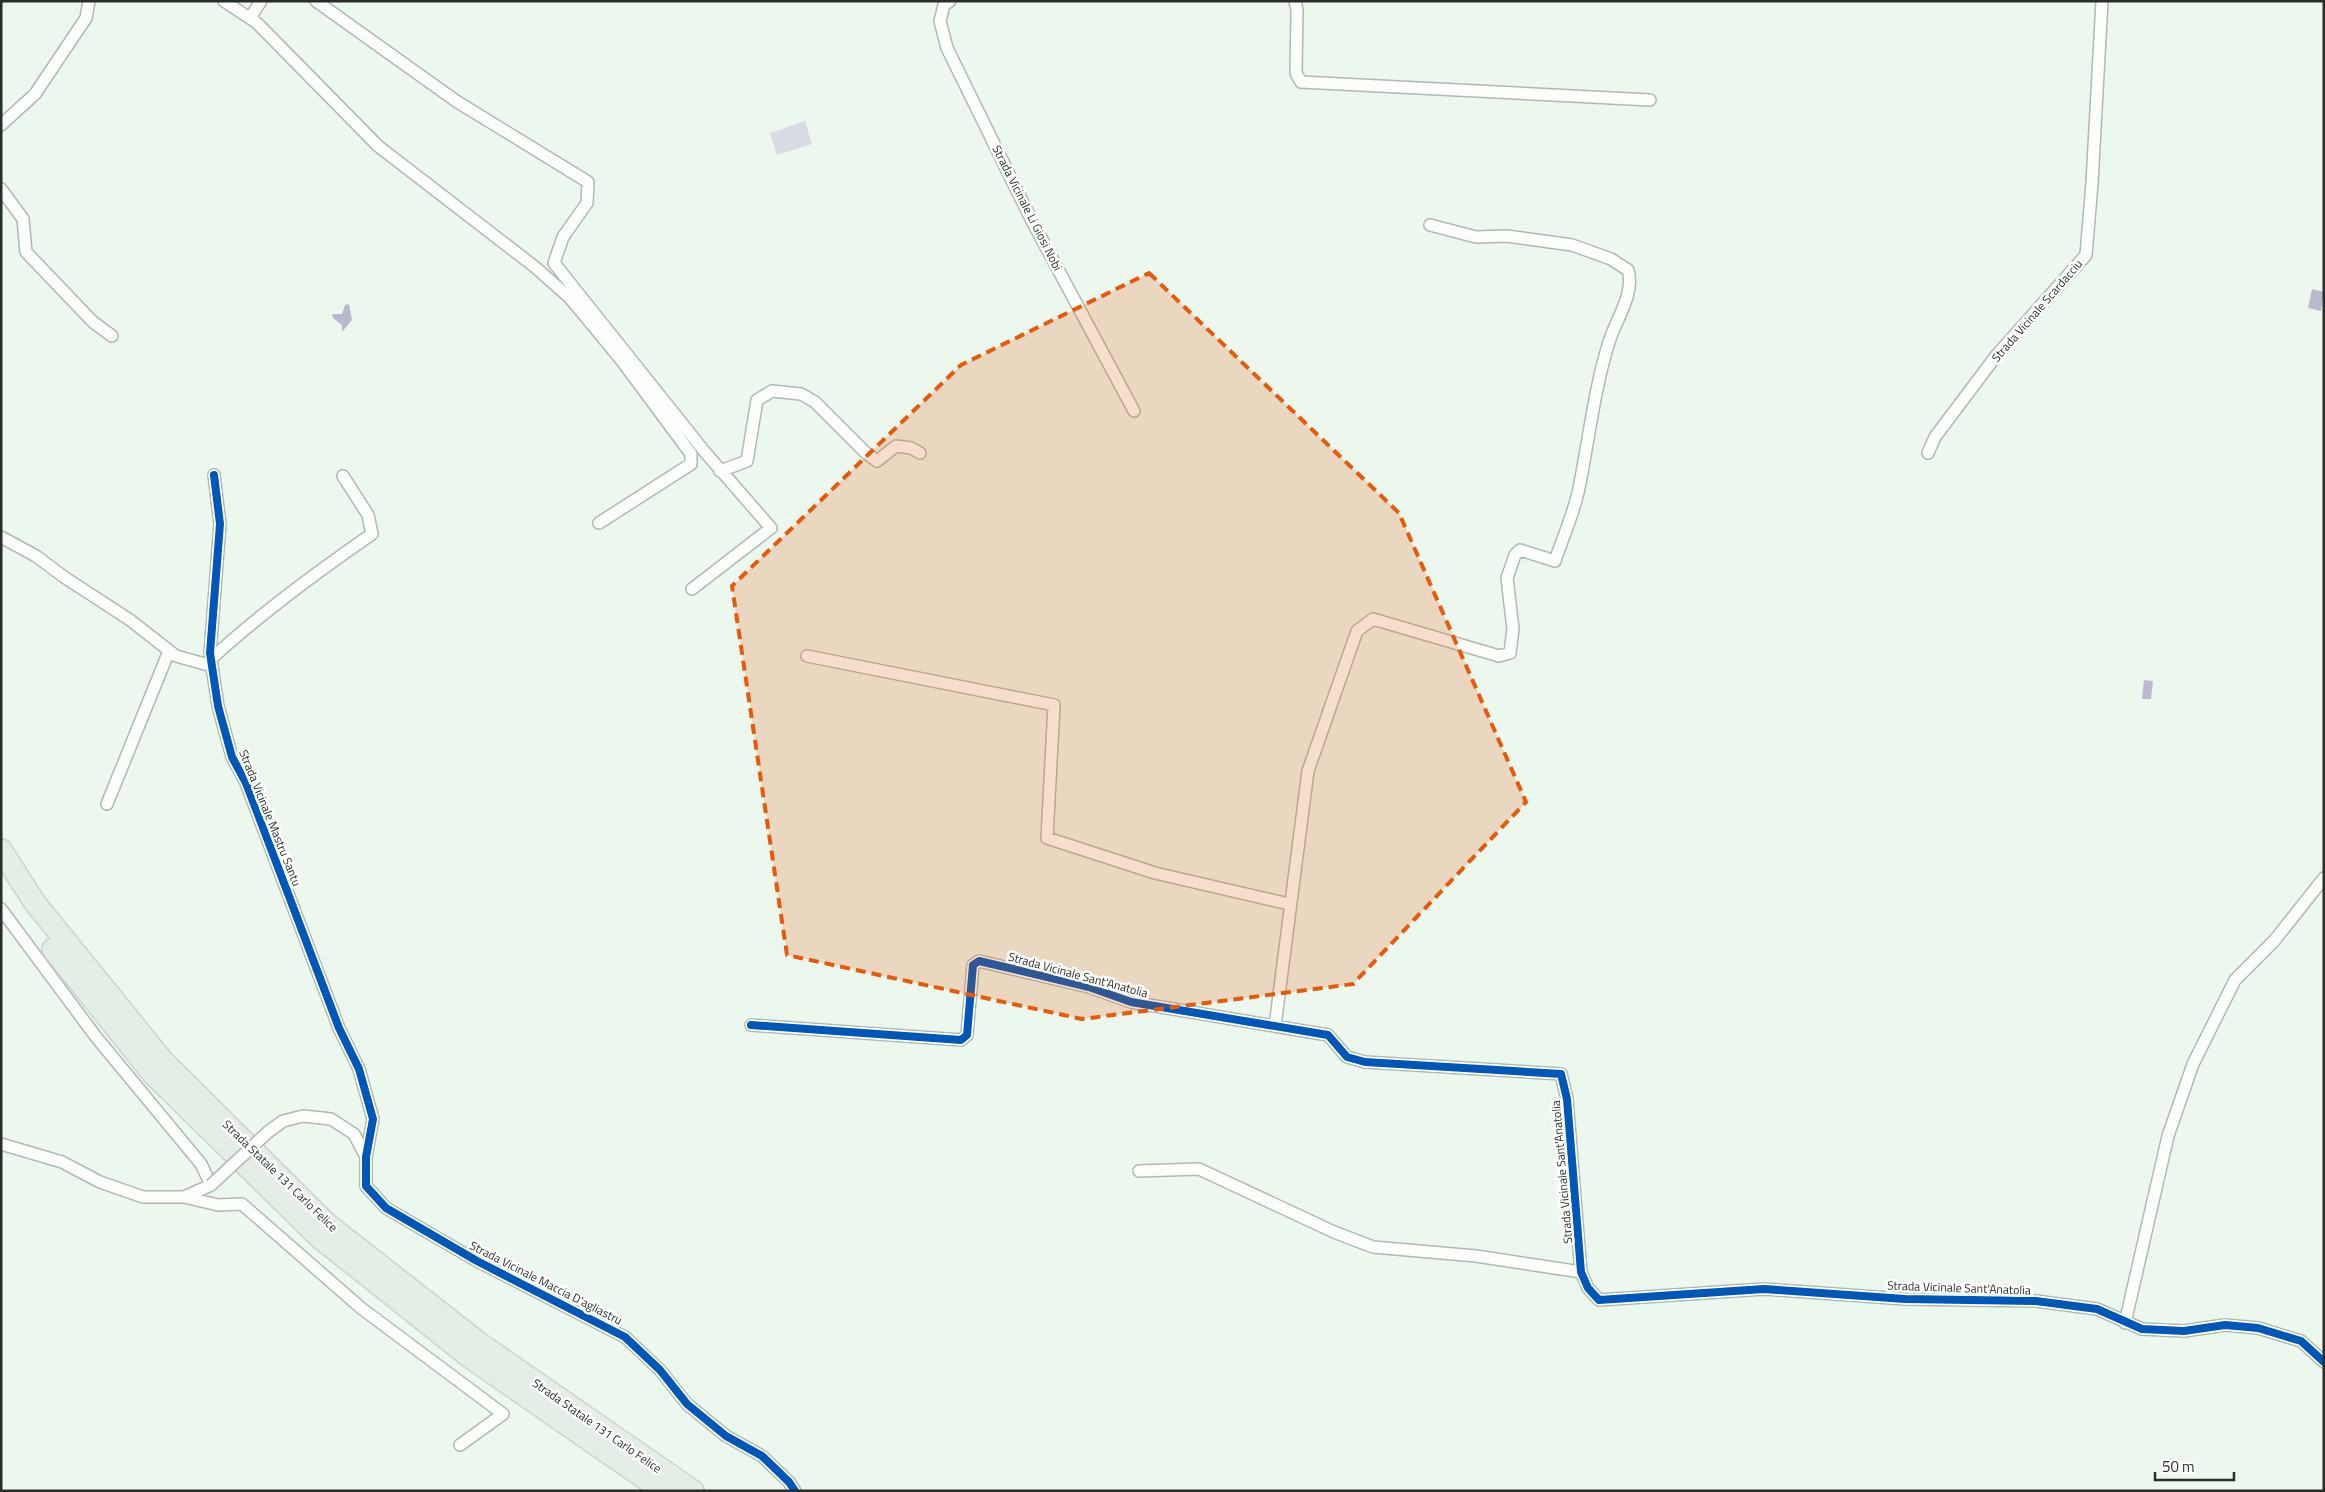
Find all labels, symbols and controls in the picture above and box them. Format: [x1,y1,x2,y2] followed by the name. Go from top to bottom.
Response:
[987,142,1067,274] street label: Strada Vicinale Li Giosi Nobi
[1987,255,2087,366] street label: Strada Vicinale Scardacciu
[234,747,307,889] street label: Strada Vicinale Mastru Santu
[1006,947,1150,1002] street label: Strada Vicinale Sant'Anatolia
[1546,1100,1577,1245] street label: Strada Vicinale Sant'Anatolia
[218,1115,342,1236] street label: Strada Statale 131 Carlo Felice
[467,1236,626,1329] street label: Strada Vicinale Maccia D'agliastru
[1887,1275,2031,1300] street label: Strada Vicinale Sant'Anatolia
[529,1374,666,1478] street label: Strada Statale 131 Carlo Felice
[2155,1450,2234,1482] scale bar
[2162,1455,2195,1478] text: 50 m

